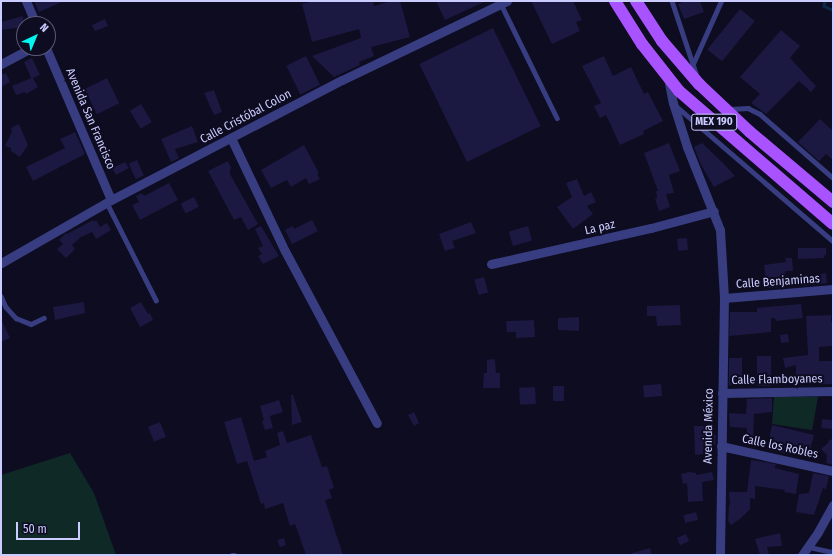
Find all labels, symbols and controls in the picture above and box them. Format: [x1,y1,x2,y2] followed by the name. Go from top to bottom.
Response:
[16,16,56,56] north arrow
[37,21,51,35] text: N
[62,66,118,172] street label: Avenida San Francisco
[198,87,294,147] street label: Calle Cristóbal Colon
[691,113,737,131] road number: MEX 190
[583,218,617,238] street label: La paz
[736,272,820,292] street label: Calle Benjaminas
[731,372,823,388] street label: Calle Flamboyanes
[701,388,717,464] street label: Avenida México
[741,432,819,462] street label: Calle los Robles
[18,514,82,540] scale bar
[23,522,47,536] text: 50 m

